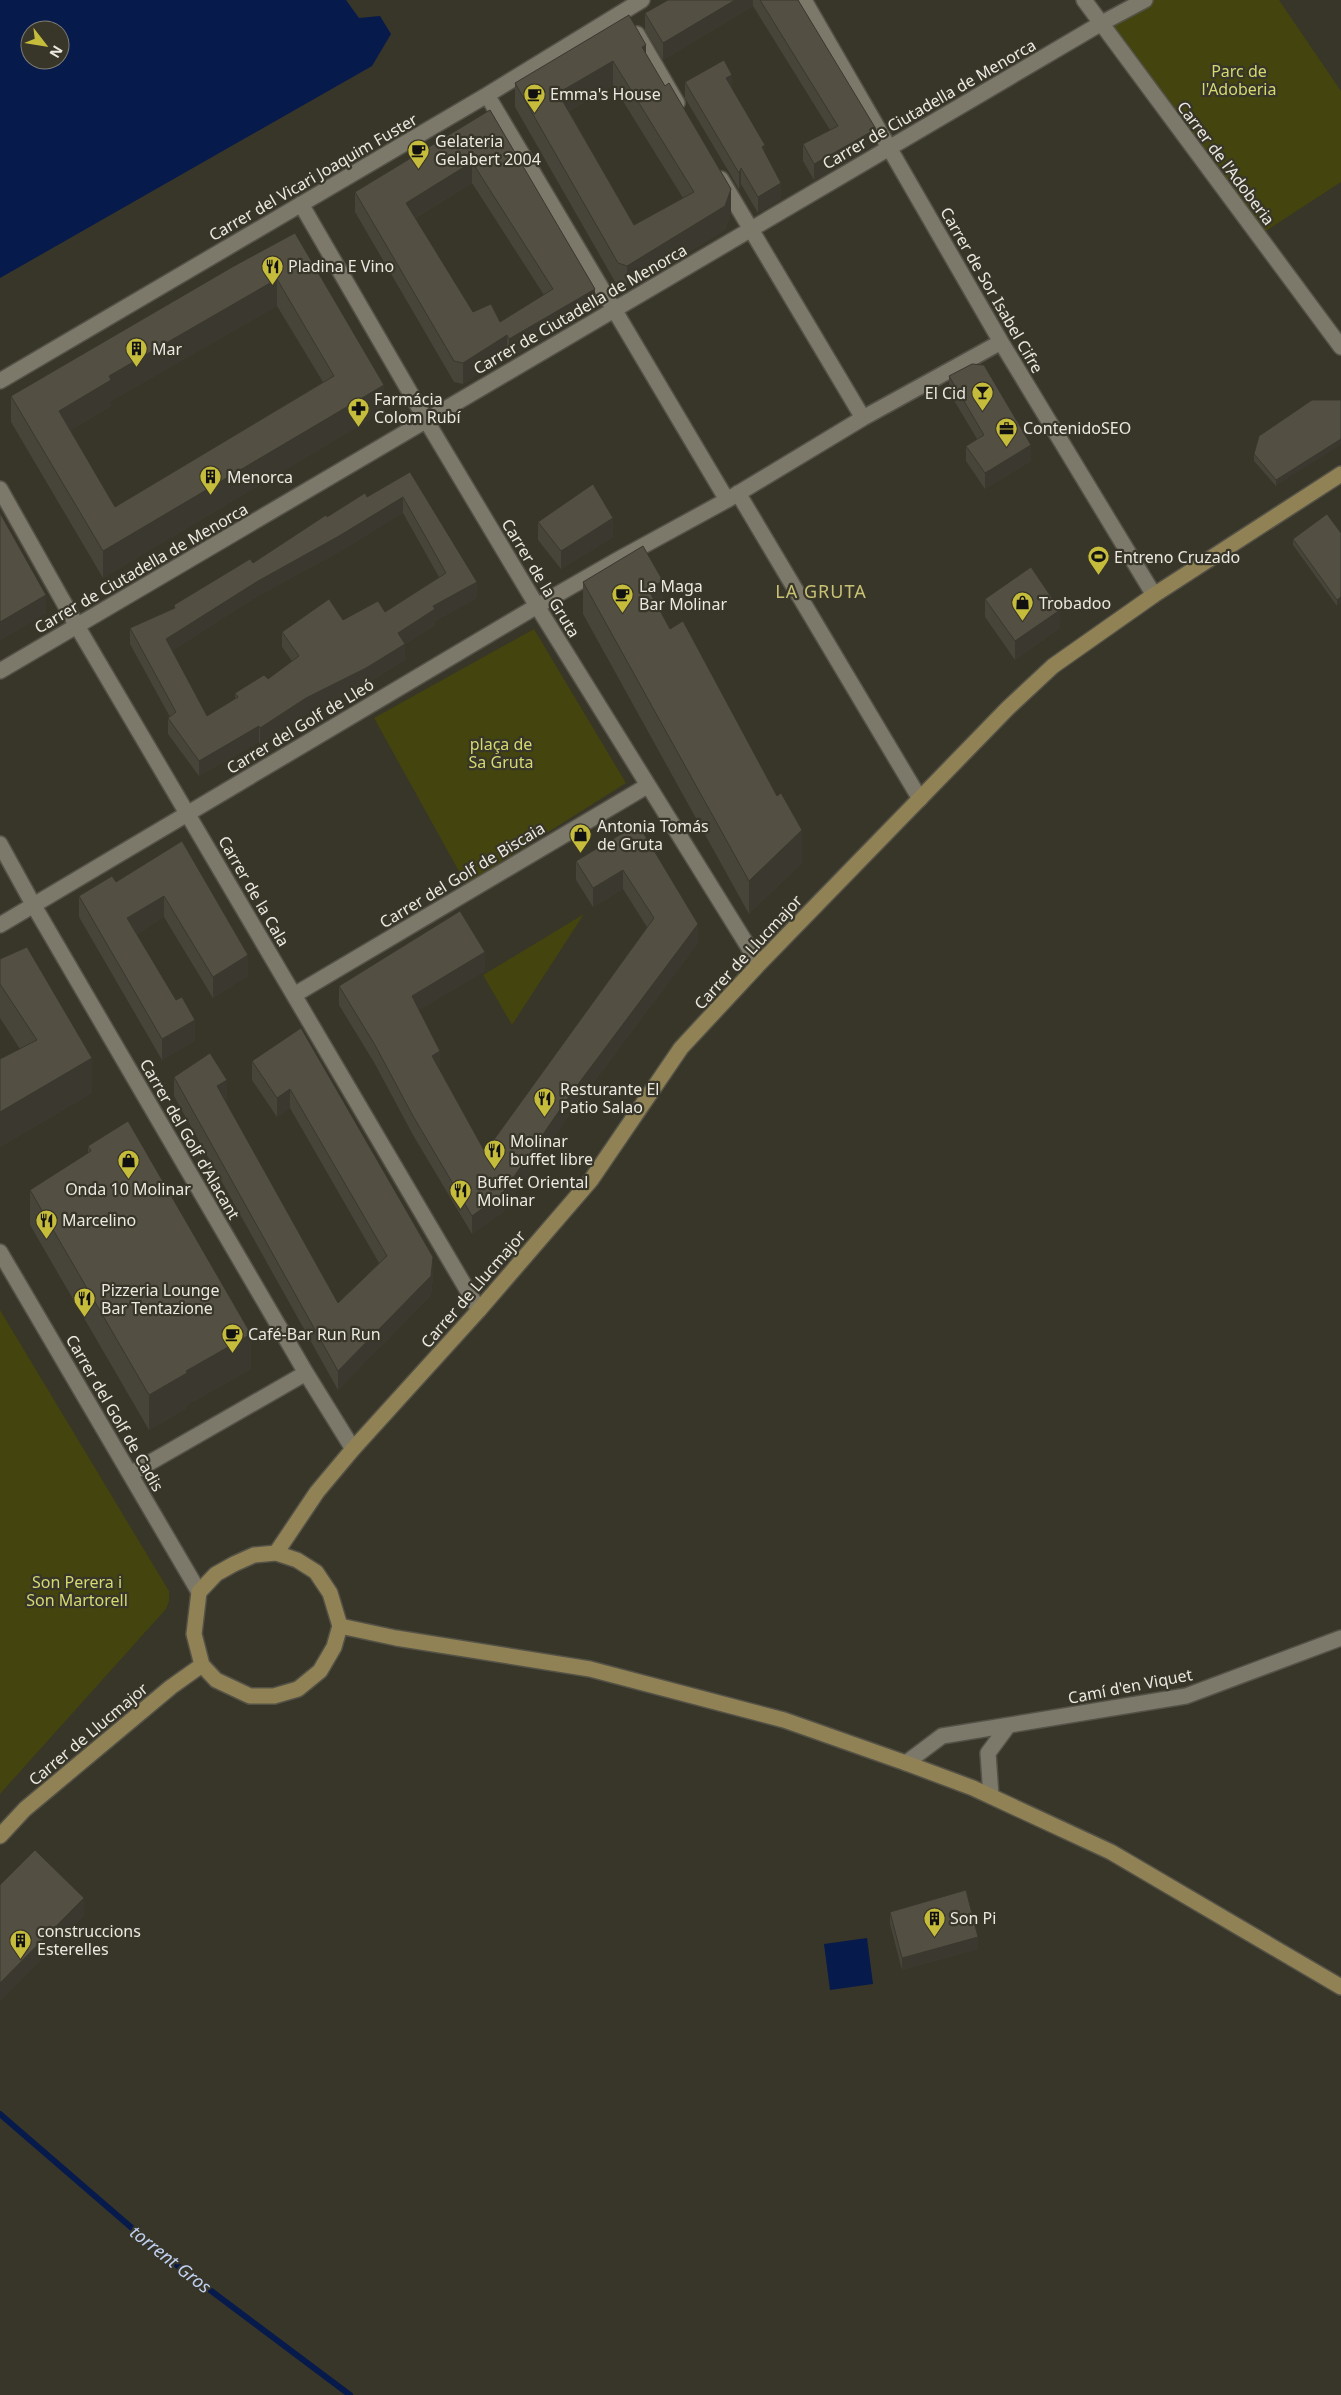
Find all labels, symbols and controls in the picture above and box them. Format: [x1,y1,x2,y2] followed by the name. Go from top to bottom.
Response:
[20,20,70,70] north arrow
[818,34,1040,174] street label: Carrer de Ciutadella de Menorca
[45,42,68,62] text: N
[1202,60,1276,100] park label: Parc de l'Adoberia
[522,82,546,113] cafe icon: Emma's House
[550,83,661,105] place label: Emma's House
[1172,97,1280,229] street label: Carrer de l'Adoberia
[205,108,422,246] street label: Carrer del Vicari Joaquim Fuster
[435,130,541,170] place label: Gelateria Gelabert 2004
[407,138,431,169] cafe icon: Gelateria Gelabert 2004
[935,203,1049,377] street label: Carrer de Sor Isabel Cifre
[469,239,691,379] street label: Carrer de Ciutadella de Menorca
[260,254,284,285] restaurant icon: Pladina E Vino
[288,255,394,277] place label: Pladina E Vino
[124,337,148,368] building icon: Mar
[152,338,182,360] place label: Mar
[970,381,994,412] bar icon: El Cid
[925,382,966,404] place label: El Cid
[374,388,461,428] place label: Farmácia Colom Rubí
[346,396,370,427] pharmacy icon: Farmácia Colom Rubí
[995,416,1019,447] office icon: ContenidoSEO
[1023,417,1131,439] place label: ContenidoSEO
[199,465,223,496] building icon: Menorca
[227,466,293,488] place label: Menorca
[30,498,252,638] street label: Carrer de Ciutadella de Menorca
[497,514,585,642] street label: Carrer de la Gruta
[1086,545,1110,576] sports icon: Entreno Cruzado
[1114,546,1240,568] place label: Entreno Cruzado
[639,575,727,615] place label: La Maga Bar Molinar
[775,579,867,603] district label: LA GRUTA
[611,583,635,614] cafe icon: La Maga Bar Molinar
[1011,591,1035,622] shop icon: Trobadoo
[1039,592,1111,614] place label: Trobadoo
[222,673,378,779] street label: Carrer del Golf de Lleó
[469,733,533,773] park label: plaça de Sa Gruta
[597,815,709,855] place label: Antonia Tomás de Gruta
[375,817,549,933] street label: Carrer del Golf de Biscaia
[569,823,593,854] shop icon: Antonia Tomás de Gruta
[213,832,295,950] street label: Carrer de la Cala
[689,890,807,1014] street label: Carrer de Llucmajor
[135,1055,245,1224] street label: Carrer del Golf d'Alacant
[560,1078,659,1118] place label: Resturante El Patio Salao
[532,1086,556,1117] restaurant icon: Resturante El Patio Salao
[510,1130,593,1170] place label: Molinar buffet libre
[482,1138,506,1169] restaurant icon: Molinar buffet libre
[116,1148,140,1179] shop icon: Onda 10 Molinar
[477,1171,588,1211] place label: Buffet Oriental Molinar
[65,1178,191,1200] place label: Onda 10 Molinar
[449,1179,473,1210] restaurant icon: Buffet Oriental Molinar
[34,1208,58,1239] restaurant icon: Marcelino
[62,1209,136,1231] place label: Marcelino
[416,1225,531,1353] street label: Carrer de Llucmajor
[101,1279,219,1319] place label: Pizzeria Lounge Bar Tentazione
[73,1287,97,1318] restaurant icon: Pizzeria Lounge Bar Tentazione
[220,1322,244,1353] cafe icon: Café-Bar Run Run
[248,1323,381,1345] place label: Café-Bar Run Run
[61,1331,169,1495] street label: Carrer del Golf de Cadis
[26,1571,128,1611] park label: Son Perera i Son Martorell
[1066,1663,1194,1709] street label: Camí d'en Viquet
[24,1677,153,1790] street label: Carrer de Llucmajor
[922,1906,946,1937] building icon: Son Pi
[950,1907,996,1929] place label: Son Pi
[37,1920,141,1960] place label: construccions Esterelles
[9,1928,33,1959] building icon: construccions Esterelles
[125,2220,217,2298] water label: torrent Gros

